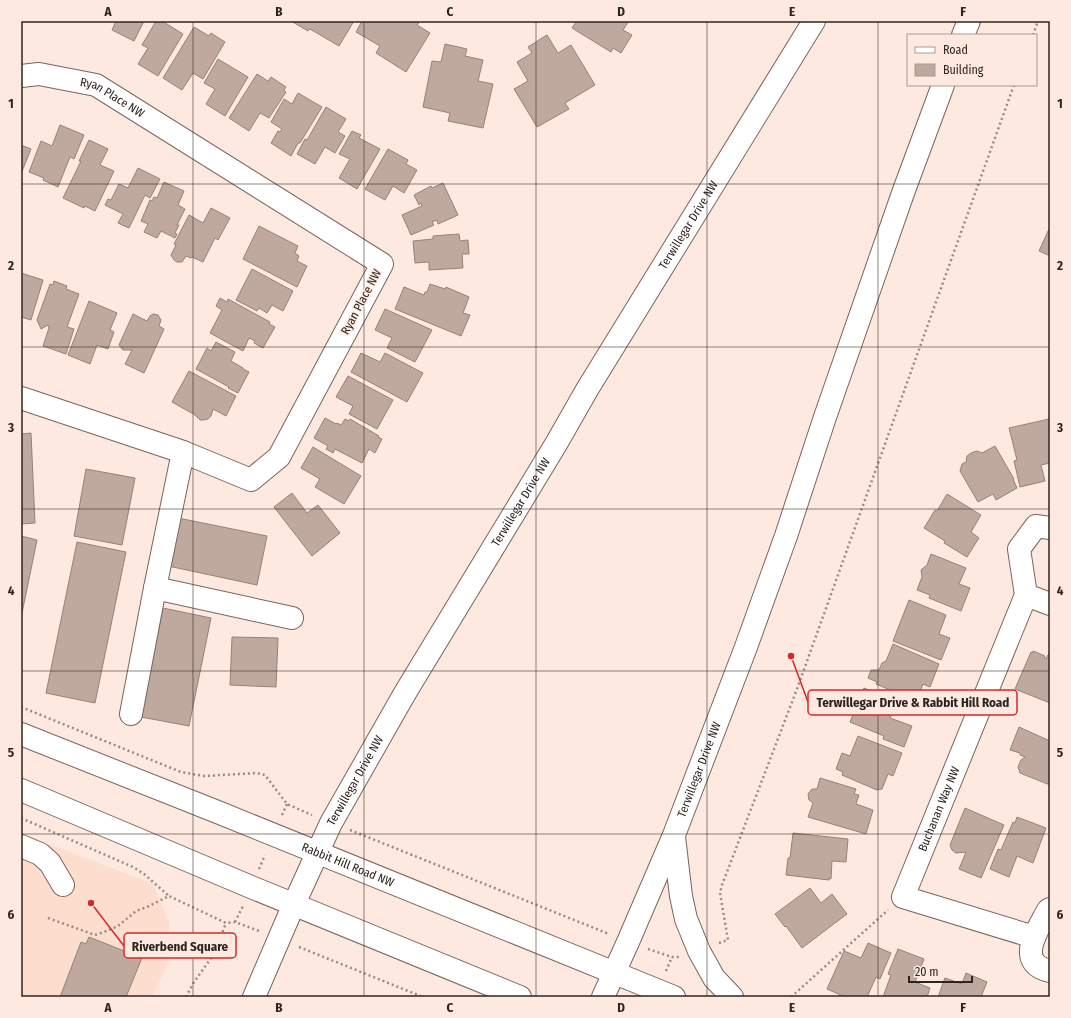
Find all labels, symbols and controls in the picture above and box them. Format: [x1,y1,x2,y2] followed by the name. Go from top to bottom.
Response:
[103,4,112,19] text: A
[275,4,283,19] text: B
[447,4,454,19] text: C
[617,4,625,19] text: D
[789,4,795,19] text: E
[960,4,966,19] text: F
[907,34,1037,86] legend
[943,43,968,57] text: Road
[943,63,984,77] text: Building
[79,75,147,121] street label: Ryan Place NW
[8,96,14,111] text: 1
[1057,96,1063,111] text: 1
[656,178,721,272] street label: Terwillegar Drive NW
[7,258,14,273] text: 2
[1056,258,1063,273] text: 2
[338,267,384,337] street label: Ryan Place NW
[7,420,14,435] text: 3
[1056,420,1063,435] text: 3
[489,455,553,549] street label: Terwillegar Drive NW
[8,583,15,598] text: 4
[1057,583,1064,598] text: 4
[808,690,1017,715] callout: Terwillegar Drive & Rabbit Hill Road
[817,695,1009,710] text: Terwillegar Drive & Rabbit Hill Road
[674,720,724,819] street label: Terwillegar Drive NW
[324,733,386,828] street label: Terwillegar Drive NW
[8,745,14,760] text: 5
[1057,745,1063,760] text: 5
[915,764,962,854] street label: Buchanan Way NW
[300,840,396,890] street label: Rabbit Hill Road NW
[8,907,15,922] text: 6
[1057,907,1064,922] text: 6
[124,933,236,958] callout: Riverbend Square
[132,939,229,954] text: Riverbend Square
[909,958,972,984] scale bar
[915,965,939,979] text: 20 m
[103,1000,112,1015] text: A
[275,1000,283,1015] text: B
[447,1000,454,1015] text: C
[617,1000,625,1015] text: D
[789,1000,795,1015] text: E
[960,1000,966,1015] text: F

